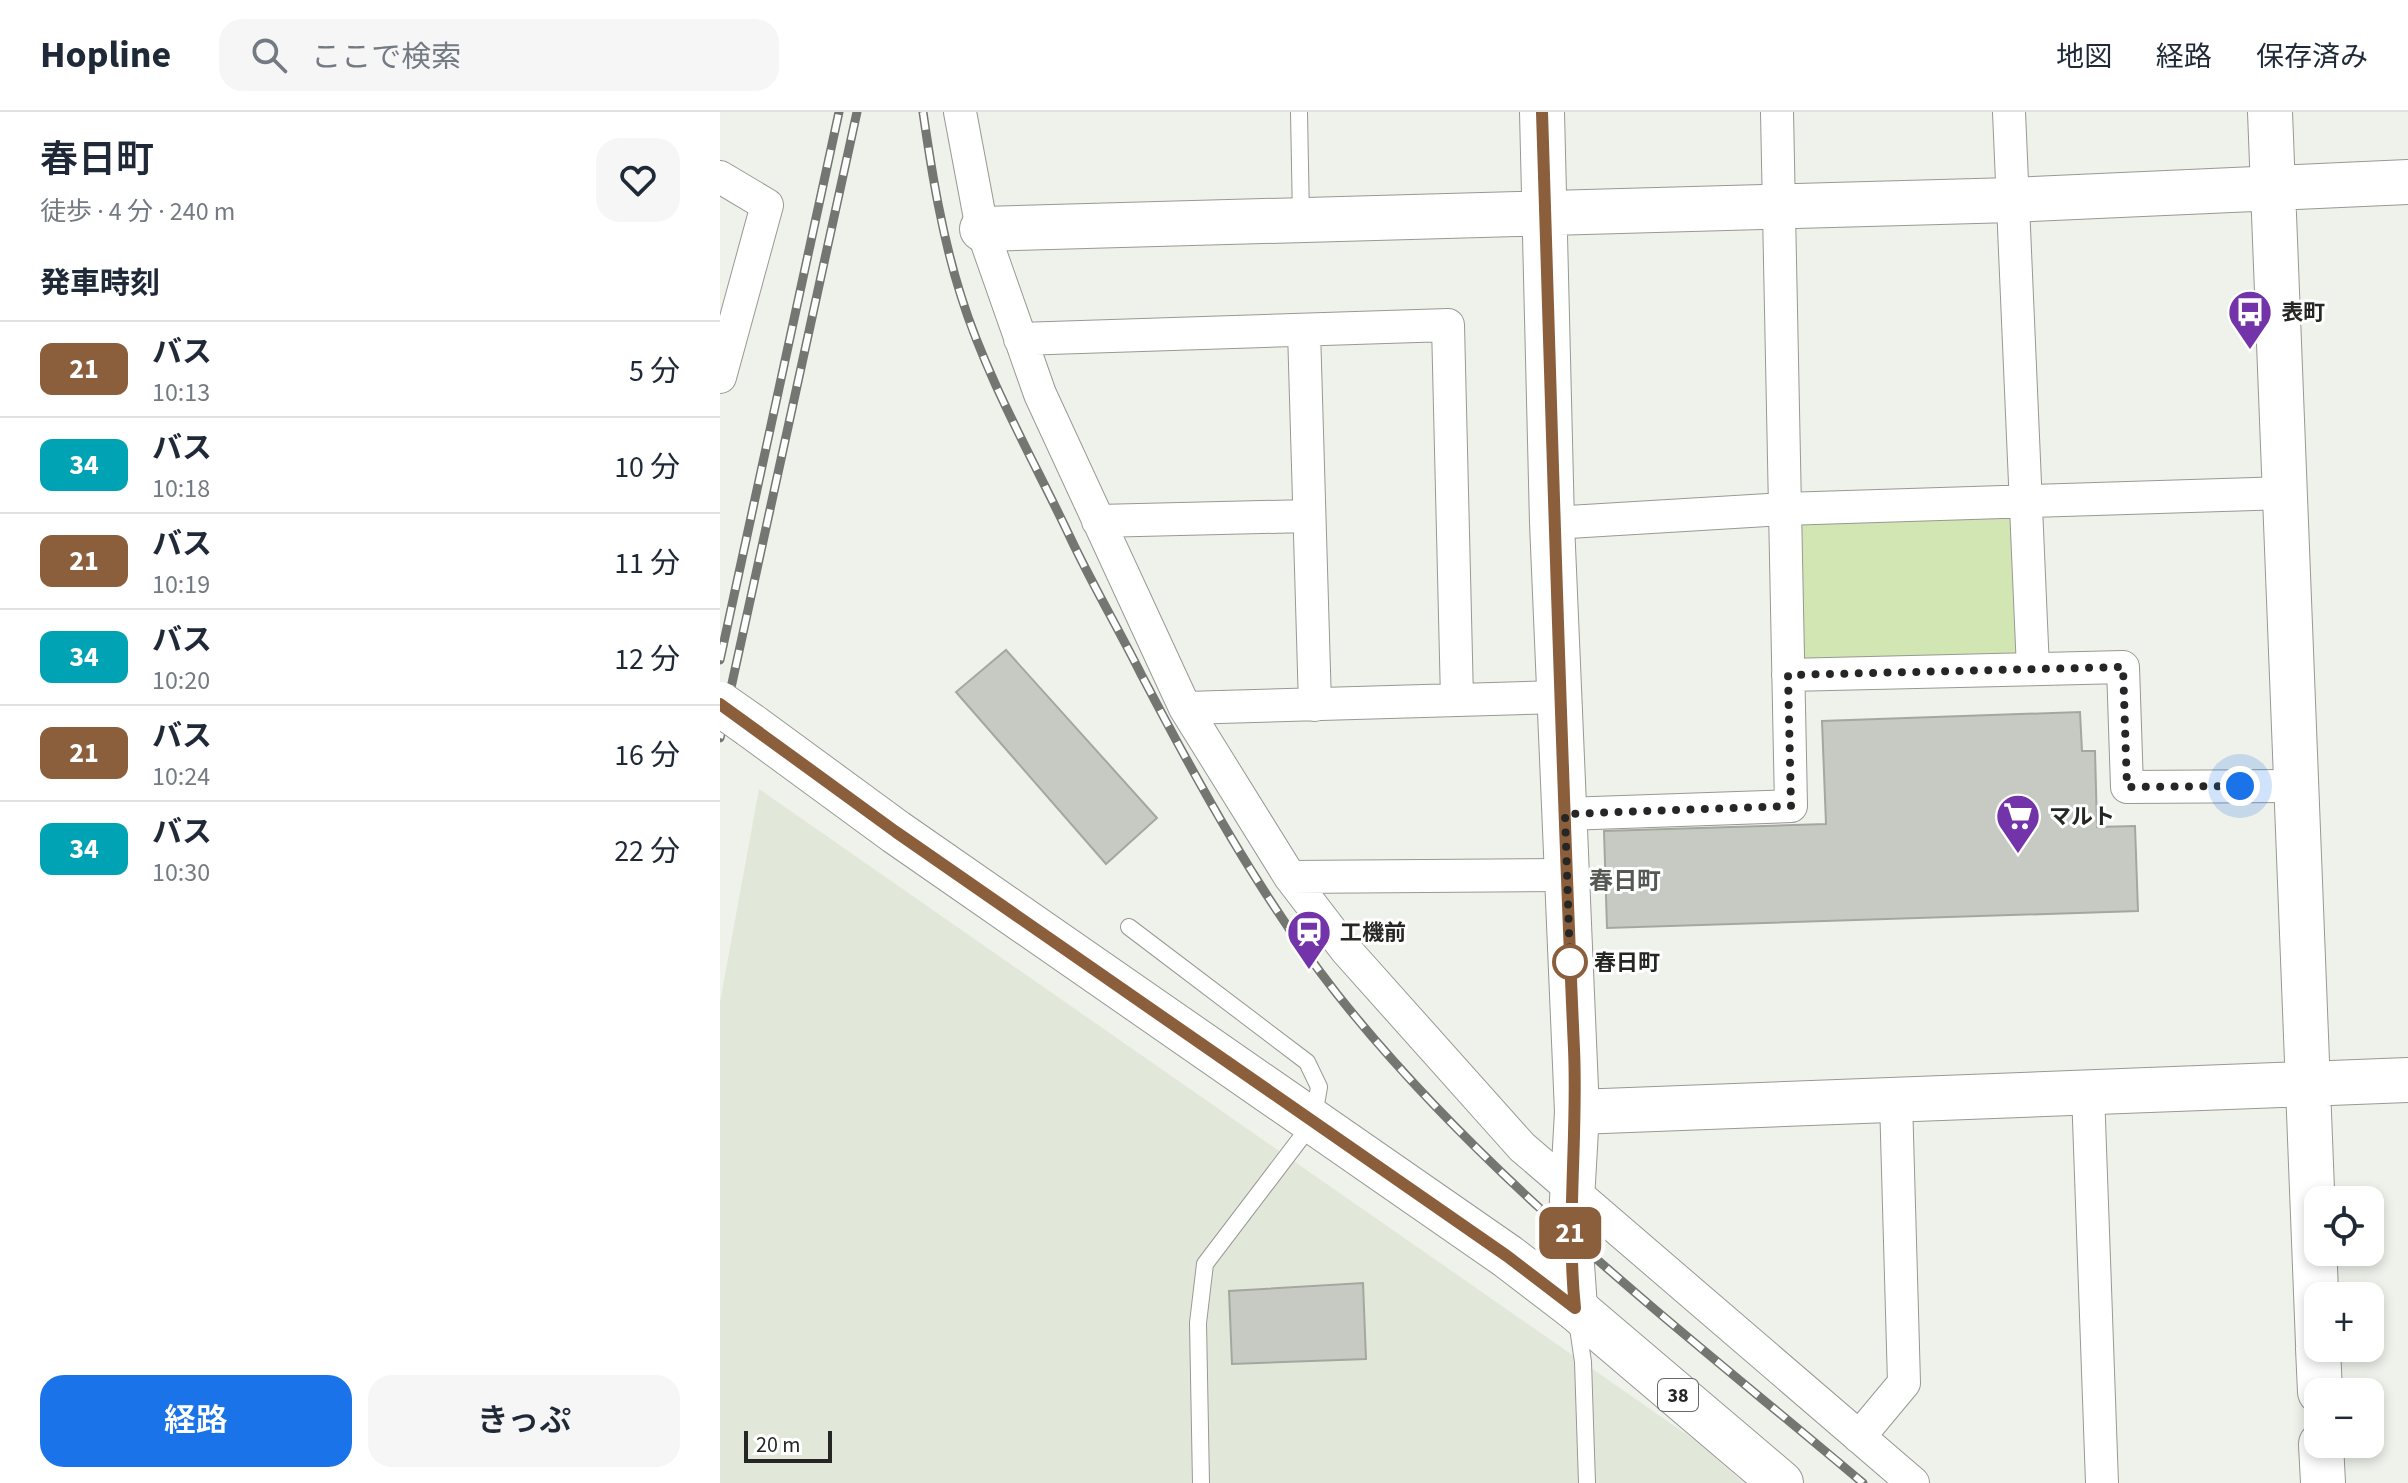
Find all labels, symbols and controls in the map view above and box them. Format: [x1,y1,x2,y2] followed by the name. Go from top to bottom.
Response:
[219,19,779,91] search box
[40,28,171,82] text: Hopline
[247,33,291,77] icon: search
[311,36,461,79] text: ここで検索
[2056,37,2112,77] text: 地図
[2156,37,2212,77] text: 経路
[2256,37,2368,77] text: 保存済み
[40,133,154,187] text: 春日町
[596,138,680,222] button: heart
[40,193,235,230] text: 徒歩 · 4 分 · 240 m
[40,262,160,305] text: 発車時刻
[2226,288,2274,351] bus stop icon: 表町
[2281,297,2325,329] place label: 表町
[152,331,212,374] text: バス
[69,349,99,389] text: 21
[629,350,680,393] text: 5 分
[152,374,210,411] text: 10:13
[152,427,212,470] text: バス
[69,445,99,485] text: 34
[614,446,680,489] text: 10 分
[152,470,210,507] text: 10:18
[152,523,212,566] text: バス
[69,541,99,581] text: 21
[614,542,680,585] text: 11 分
[152,566,210,603] text: 10:19
[152,619,212,662] text: バス
[69,637,99,677] text: 34
[614,638,680,681] text: 12 分
[152,662,210,699] text: 10:20
[152,715,212,758] text: バス
[69,733,99,773] text: 21
[614,734,680,777] text: 16 分
[152,758,210,795] text: 10:24
[2220,766,2260,806] your location
[1994,792,2042,855] supermarket icon: マルト
[2049,801,2115,833] place label: マルト
[152,811,212,854] text: バス
[69,829,99,869] text: 34
[614,830,680,873] text: 22 分
[152,854,210,891] text: 10:30
[1589,864,1661,899] district label: 春日町
[1285,908,1333,971] station icon: 工機前
[1340,917,1406,949] place label: 工機前
[1553,945,1587,979] marker: 春日町
[1594,947,1660,979] place label: 春日町
[2304,1186,2384,1458] map controls
[2304,1186,2384,1266] button: locate
[1534,1207,1606,1259] line badge: 21
[1555,1213,1585,1253] text: 21
[2304,1282,2384,1362] button: +
[40,1375,352,1467] button: 経路
[368,1375,680,1467] button: きっぷ
[2304,1378,2384,1458] button: −
[1658,1379,1698,1411] road number: 38
[744,1427,832,1463] scale bar
[756,1429,801,1461] text: 20 m

